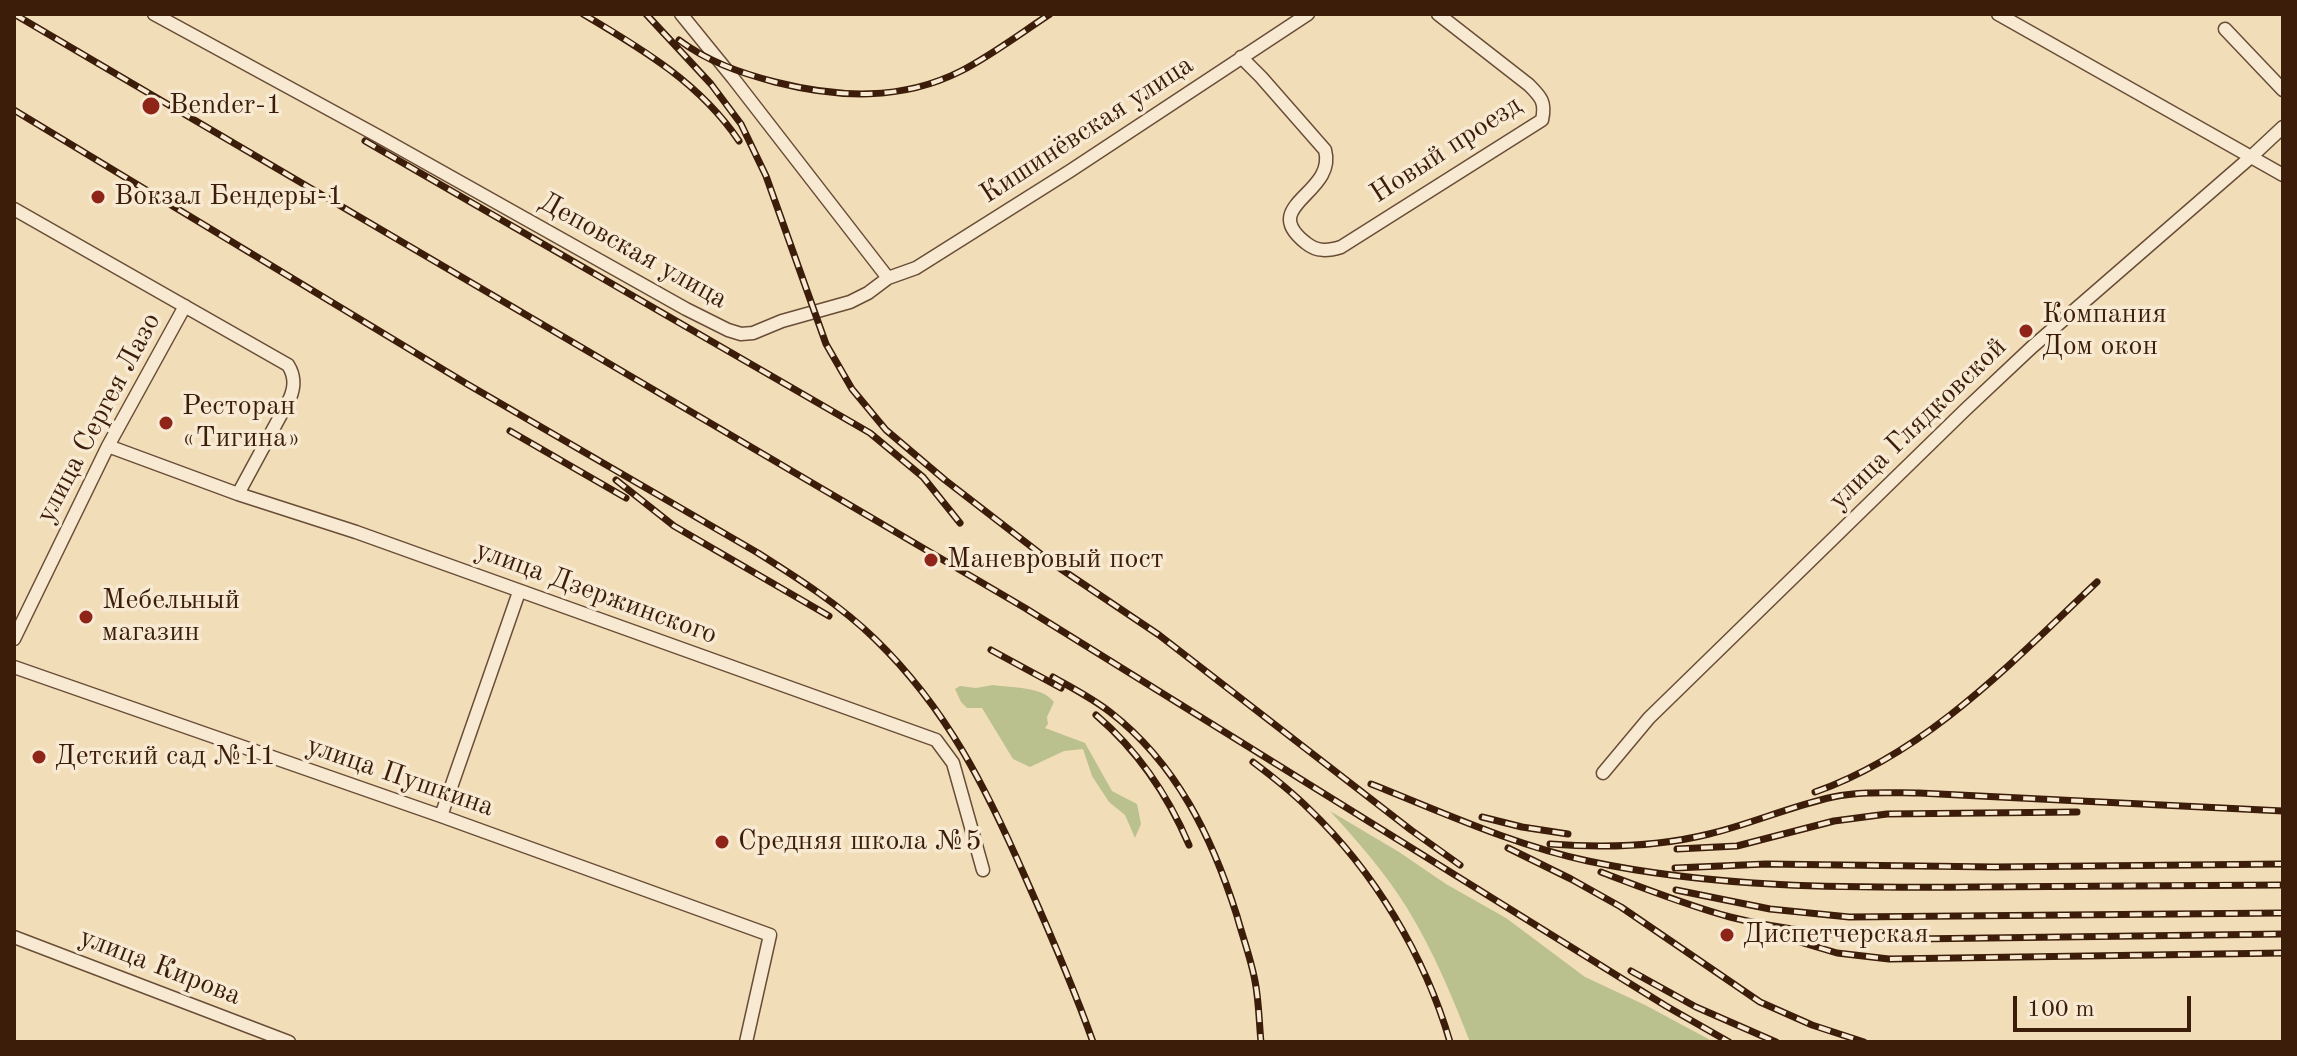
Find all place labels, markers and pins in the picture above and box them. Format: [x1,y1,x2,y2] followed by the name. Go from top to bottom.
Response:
[169,89,282,123] place label: Bender-1
[140,95,162,117] marker: Bender-1
[114,180,343,214] place label: Вокзал Бендеры-1
[89,188,107,206] marker: Вокзал Бендеры-1
[2042,298,2167,364] place label: Компания Дом окон
[2017,322,2035,340] marker: Компания Дом окон
[182,390,300,456] place label: Ресторан «Тигина»
[157,414,175,432] marker: Ресторан «Тигина»
[947,543,1164,577] place label: Маневровый пост
[922,551,940,569] marker: Маневровый пост
[102,584,240,650] place label: Мебельный магазин
[77,608,95,626] marker: Мебельный магазин
[55,740,276,774] place label: Детский сад №11
[30,748,48,766] marker: Детский сад №11
[738,825,981,859] place label: Средняя школа №5
[713,833,731,851] marker: Средняя школа №5
[1743,918,1928,952] place label: Диспетчерская
[1718,926,1736,944] marker: Диспетчерская

